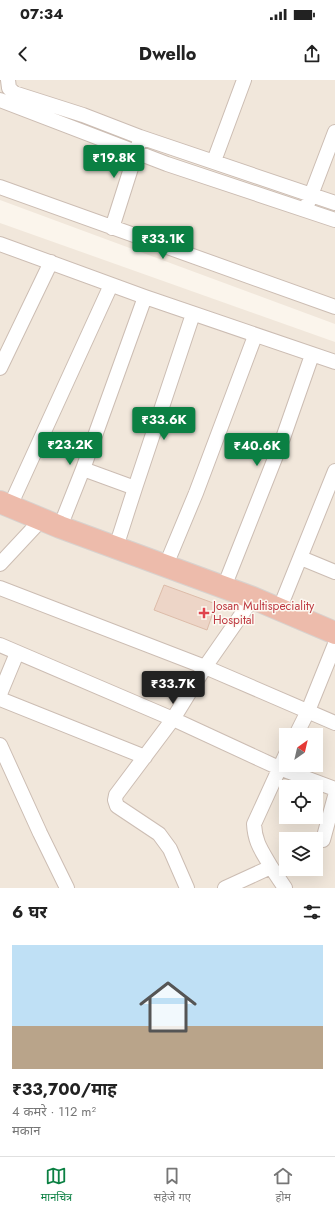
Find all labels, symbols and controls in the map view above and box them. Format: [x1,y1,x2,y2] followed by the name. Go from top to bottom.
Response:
[20,3,64,25] text: 07:34
[139,41,196,67] text: Dwello
[12,43,34,65] icon: back
[301,43,323,65] icon: share
[81,145,147,179] pin: ₹19.8K
[92,148,136,167] text: ₹19.8K
[130,226,196,260] pin: ₹33.1K
[141,229,185,248] text: ₹33.1K
[131,407,197,441] pin: ₹33.6K
[141,410,187,429] text: ₹33.6K
[37,432,103,466] pin: ₹23.2K
[224,433,290,467] pin: ₹40.6K
[47,435,93,454] text: ₹23.2K
[233,436,281,455] text: ₹40.6K
[211,597,315,629] place label: Josan Multispeciality Hospital
[198,607,210,619] marker: Josan Multispeciality Hospital
[140,671,206,705] pin: ₹33.7K
[151,674,195,693] text: ₹33.7K
[279,728,323,772] north arrow
[279,728,323,876] map controls
[279,780,323,824] button: locate
[279,832,323,876] button: layers
[12,900,47,924] text: 6 घर
[301,901,323,923] icon: filters
[132,971,204,1043] icon: home
[12,1077,117,1101] text: ₹33,700/माह
[12,1102,96,1121] text: 4 कमरे · 112 m²
[12,1121,40,1140] text: मकान
[41,1165,72,1205] tab: मानचित्र
[154,1165,191,1205] tab: सहेजे गए
[272,1165,294,1205] tab: होम

